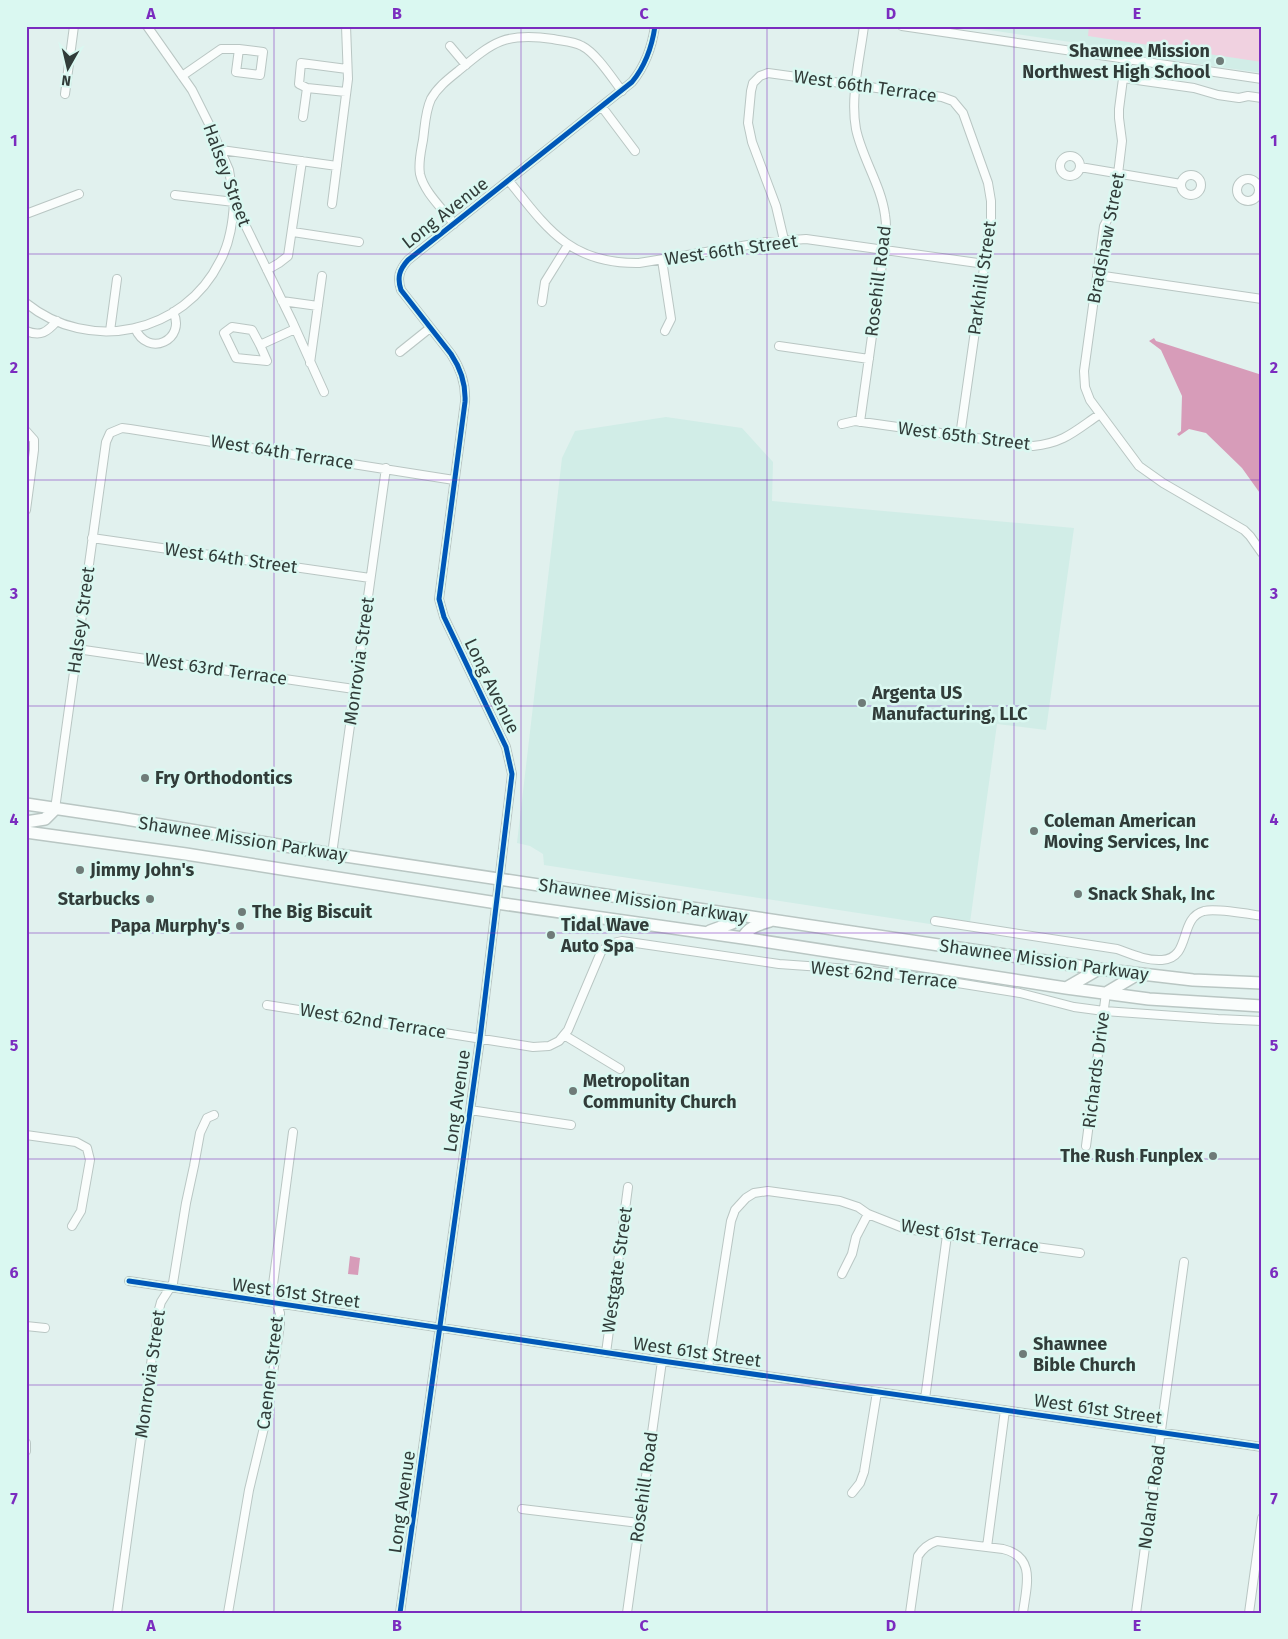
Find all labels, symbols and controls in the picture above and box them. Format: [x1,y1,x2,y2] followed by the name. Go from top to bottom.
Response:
[145,4,156,23] text: A
[392,4,402,23] text: B
[639,4,649,23] text: C
[886,4,896,23] text: D
[1133,4,1141,23] text: E
[1022,40,1211,83] place label: Shawnee Mission Northwest High School
[42,42,92,92] north arrow
[1214,55,1226,67] marker: Shawnee Mission Northwest High School
[792,65,938,107] street label: West 66th Terrace
[60,71,72,89] text: N
[198,121,256,230] street label: Halsey Street
[10,131,18,150] text: 1
[1270,131,1278,150] text: 1
[1083,170,1130,305] street label: Bradshaw Street
[397,172,493,254] street label: Long Avenue
[963,219,1001,337] street label: Parkhill Street
[860,224,896,338] street label: Rosehill Road
[663,230,799,270] street label: West 66th Street
[10,358,18,377] text: 2
[1270,358,1278,377] text: 2
[897,417,1032,455] street label: West 65th Street
[209,430,355,474] street label: West 64th Terrace
[163,538,299,578] street label: West 64th Street
[63,565,99,675] street label: Halsey Street
[9,584,18,603] text: 3
[1269,584,1278,603] text: 3
[339,595,379,727] street label: Monrovia Street
[459,635,525,737] street label: Long Avenue
[143,648,289,690] street label: West 63rd Terrace
[871,682,1028,725] place label: Argenta US Manufacturing, LLC
[856,697,868,709] marker: Argenta US Manufacturing, LLC
[155,767,293,789] place label: Fry Orthodontics
[139,772,151,784] marker: Fry Orthodontics
[9,810,19,829] text: 4
[1044,810,1209,853] place label: Coleman American Moving Services, Inc
[1269,810,1279,829] text: 4
[137,812,349,866] street label: Shawnee Mission Parkway
[1028,825,1040,837] marker: Coleman American Moving Services, Inc
[89,859,195,881] place label: Jimmy John's
[74,864,86,876] marker: Jimmy John's
[537,874,749,928] street label: Shawnee Mission Parkway
[1088,883,1215,905] place label: Snack Shak, Inc
[58,888,140,910] place label: Starbucks
[1072,888,1084,900] marker: Snack Shak, Inc
[144,893,156,905] marker: Starbucks
[252,901,373,923] place label: The Big Biscuit
[236,906,248,918] marker: The Big Biscuit
[560,914,649,957] place label: Tidal Wave Auto Spa
[111,915,230,937] place label: Papa Murphy's
[234,920,246,932] marker: Papa Murphy's
[545,929,557,941] marker: Tidal Wave Auto Spa
[938,934,1150,986] street label: Shawnee Mission Parkway
[809,956,959,994] street label: West 62nd Terrace
[298,999,448,1043] street label: West 62nd Terrace
[1078,1010,1114,1130] street label: Richards Drive
[10,1036,19,1055] text: 5
[1270,1036,1279,1055] text: 5
[439,1048,475,1154] street label: Long Avenue
[583,1070,737,1113] place label: Metropolitan Community Church
[567,1085,579,1097] marker: Metropolitan Community Church
[1060,1145,1204,1167] place label: The Rush Funplex
[1207,1150,1219,1162] marker: The Rush Funplex
[597,1205,637,1335] street label: Westgate Street
[899,1214,1041,1258] street label: West 61st Terrace
[9,1263,19,1282] text: 6
[1269,1263,1279,1282] text: 6
[231,1273,362,1313] street label: West 61st Street
[130,1308,170,1440] street label: Monrovia Street
[252,1315,288,1431] street label: Caenen Street
[632,1332,763,1372] street label: West 61st Street
[1033,1333,1136,1376] place label: Shawnee Bible Church
[1017,1348,1029,1360] marker: Shawnee Bible Church
[1033,1389,1164,1429] street label: West 61st Street
[625,1430,663,1544] street label: Rosehill Road
[1134,1443,1170,1551] street label: Noland Road
[384,1449,420,1555] street label: Long Avenue
[10,1489,18,1508] text: 7
[1270,1489,1278,1508] text: 7
[145,1616,156,1635] text: A
[392,1616,402,1635] text: B
[639,1616,649,1635] text: C
[886,1616,896,1635] text: D
[1133,1616,1141,1635] text: E

